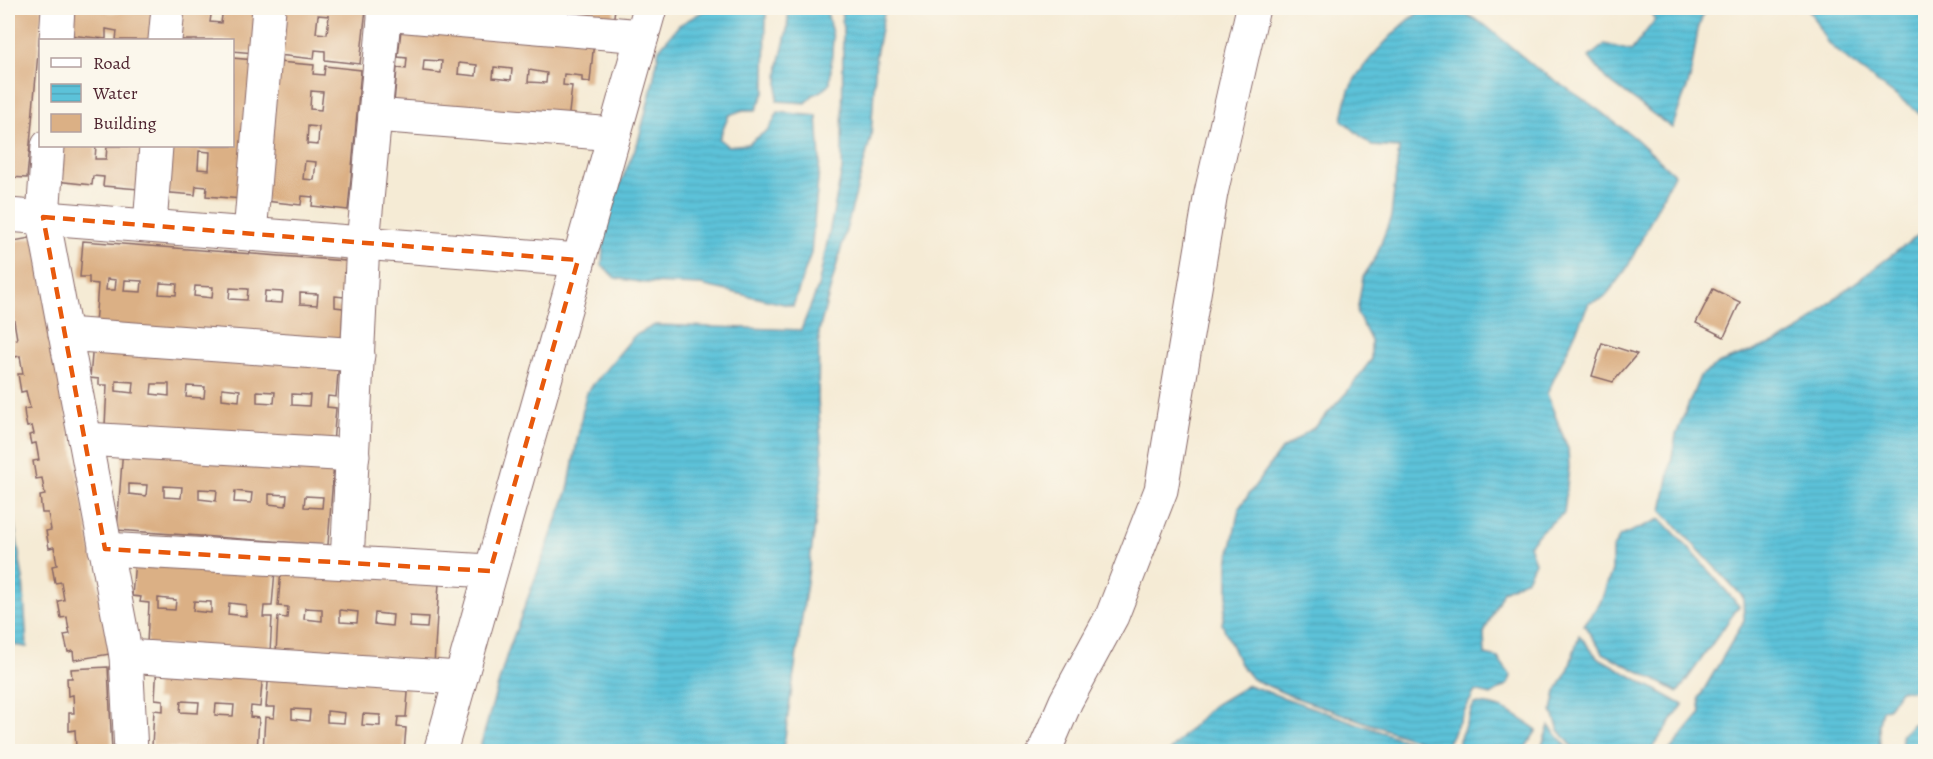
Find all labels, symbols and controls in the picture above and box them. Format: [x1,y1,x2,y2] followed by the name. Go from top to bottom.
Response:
[39,39,234,147] legend
[93,51,131,75] text: Road
[92,81,138,105] text: Water
[93,111,157,135] text: Building

